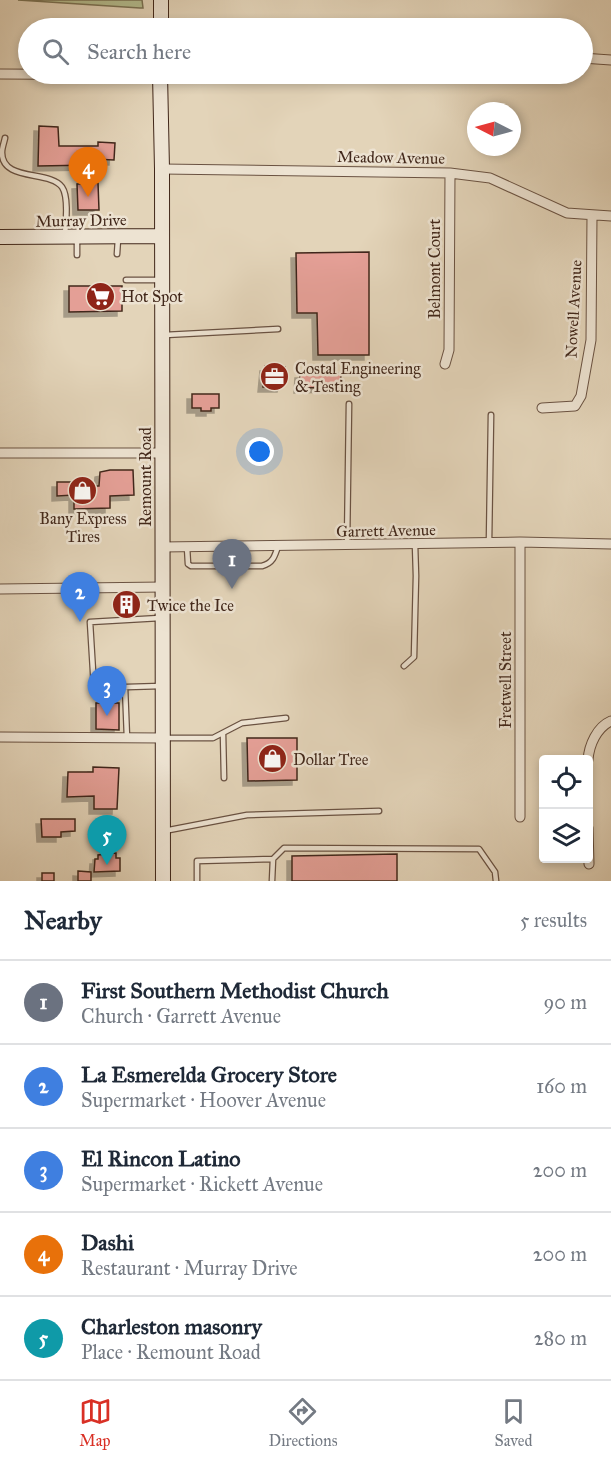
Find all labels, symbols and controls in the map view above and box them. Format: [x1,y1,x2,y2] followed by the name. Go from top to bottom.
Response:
[18,18,593,84] search box
[39,35,72,68] icon: search
[87,38,191,65] text: Search here
[467,102,521,156] north arrow
[337,147,445,168] street label: Meadow Avenue
[68,148,107,197] pin: 4
[35,210,127,231] street label: Murray Drive
[425,219,444,319] street label: Belmont Court
[561,259,586,359] street label: Nowell Avenue
[84,280,116,312] supermarket icon: Hot Spot
[121,287,183,306] place label: Hot Spot
[295,359,421,397] place label: Costal Engineering & Testing
[258,361,290,393] office icon: Costal Engineering & Testing
[136,427,155,527] street label: Remount Road
[245,437,274,466] your location
[67,474,99,506] shop icon: Bany Express Tires
[39,509,127,546] place label: Bany Express Tires
[336,520,436,541] street label: Garrett Avenue
[212,540,252,589] pin: 1
[60,572,100,622] pin: 2
[110,589,142,621] building icon: Twice the Ice
[147,596,234,615] place label: Twice the Ice
[496,631,515,729] street label: Fretwell Street
[88,666,126,716] pin: 3
[256,743,288,775] shop icon: Dollar Tree
[293,750,369,769] place label: Dollar Tree
[539,755,593,863] map controls
[539,755,593,809] button: locate
[539,809,593,863] button: layers
[88,816,126,865] pin: 5
[24,904,102,936] text: Nearby
[520,908,587,932] text: 5 results
[81,977,389,1004] text: First Southern Methodist Church
[40,990,47,1014] text: 1
[544,990,587,1014] text: 90 m
[81,1004,281,1028] text: Church · Garrett Avenue
[81,1061,337,1088] text: La Esmerelda Grocery Store
[39,1074,48,1098] text: 2
[536,1074,587,1098] text: 160 m
[81,1088,326,1112] text: Supermarket · Hoover Avenue
[81,1145,241,1172] text: El Rincon Latino
[40,1158,48,1182] text: 3
[533,1158,587,1182] text: 200 m
[81,1172,323,1196] text: Supermarket · Rickett Avenue
[81,1229,134,1256] text: Dashi
[38,1242,49,1266] text: 4
[533,1242,587,1266] text: 200 m
[81,1256,298,1280] text: Restaurant · Murray Drive
[81,1313,262,1340] text: Charleston masonry
[39,1326,48,1350] text: 5
[534,1326,587,1350] text: 280 m
[81,1340,261,1364] text: Place · Remount Road
[79,1395,112,1450] tab: Map
[269,1395,337,1450] tab: Directions
[494,1395,532,1450] tab: Saved

